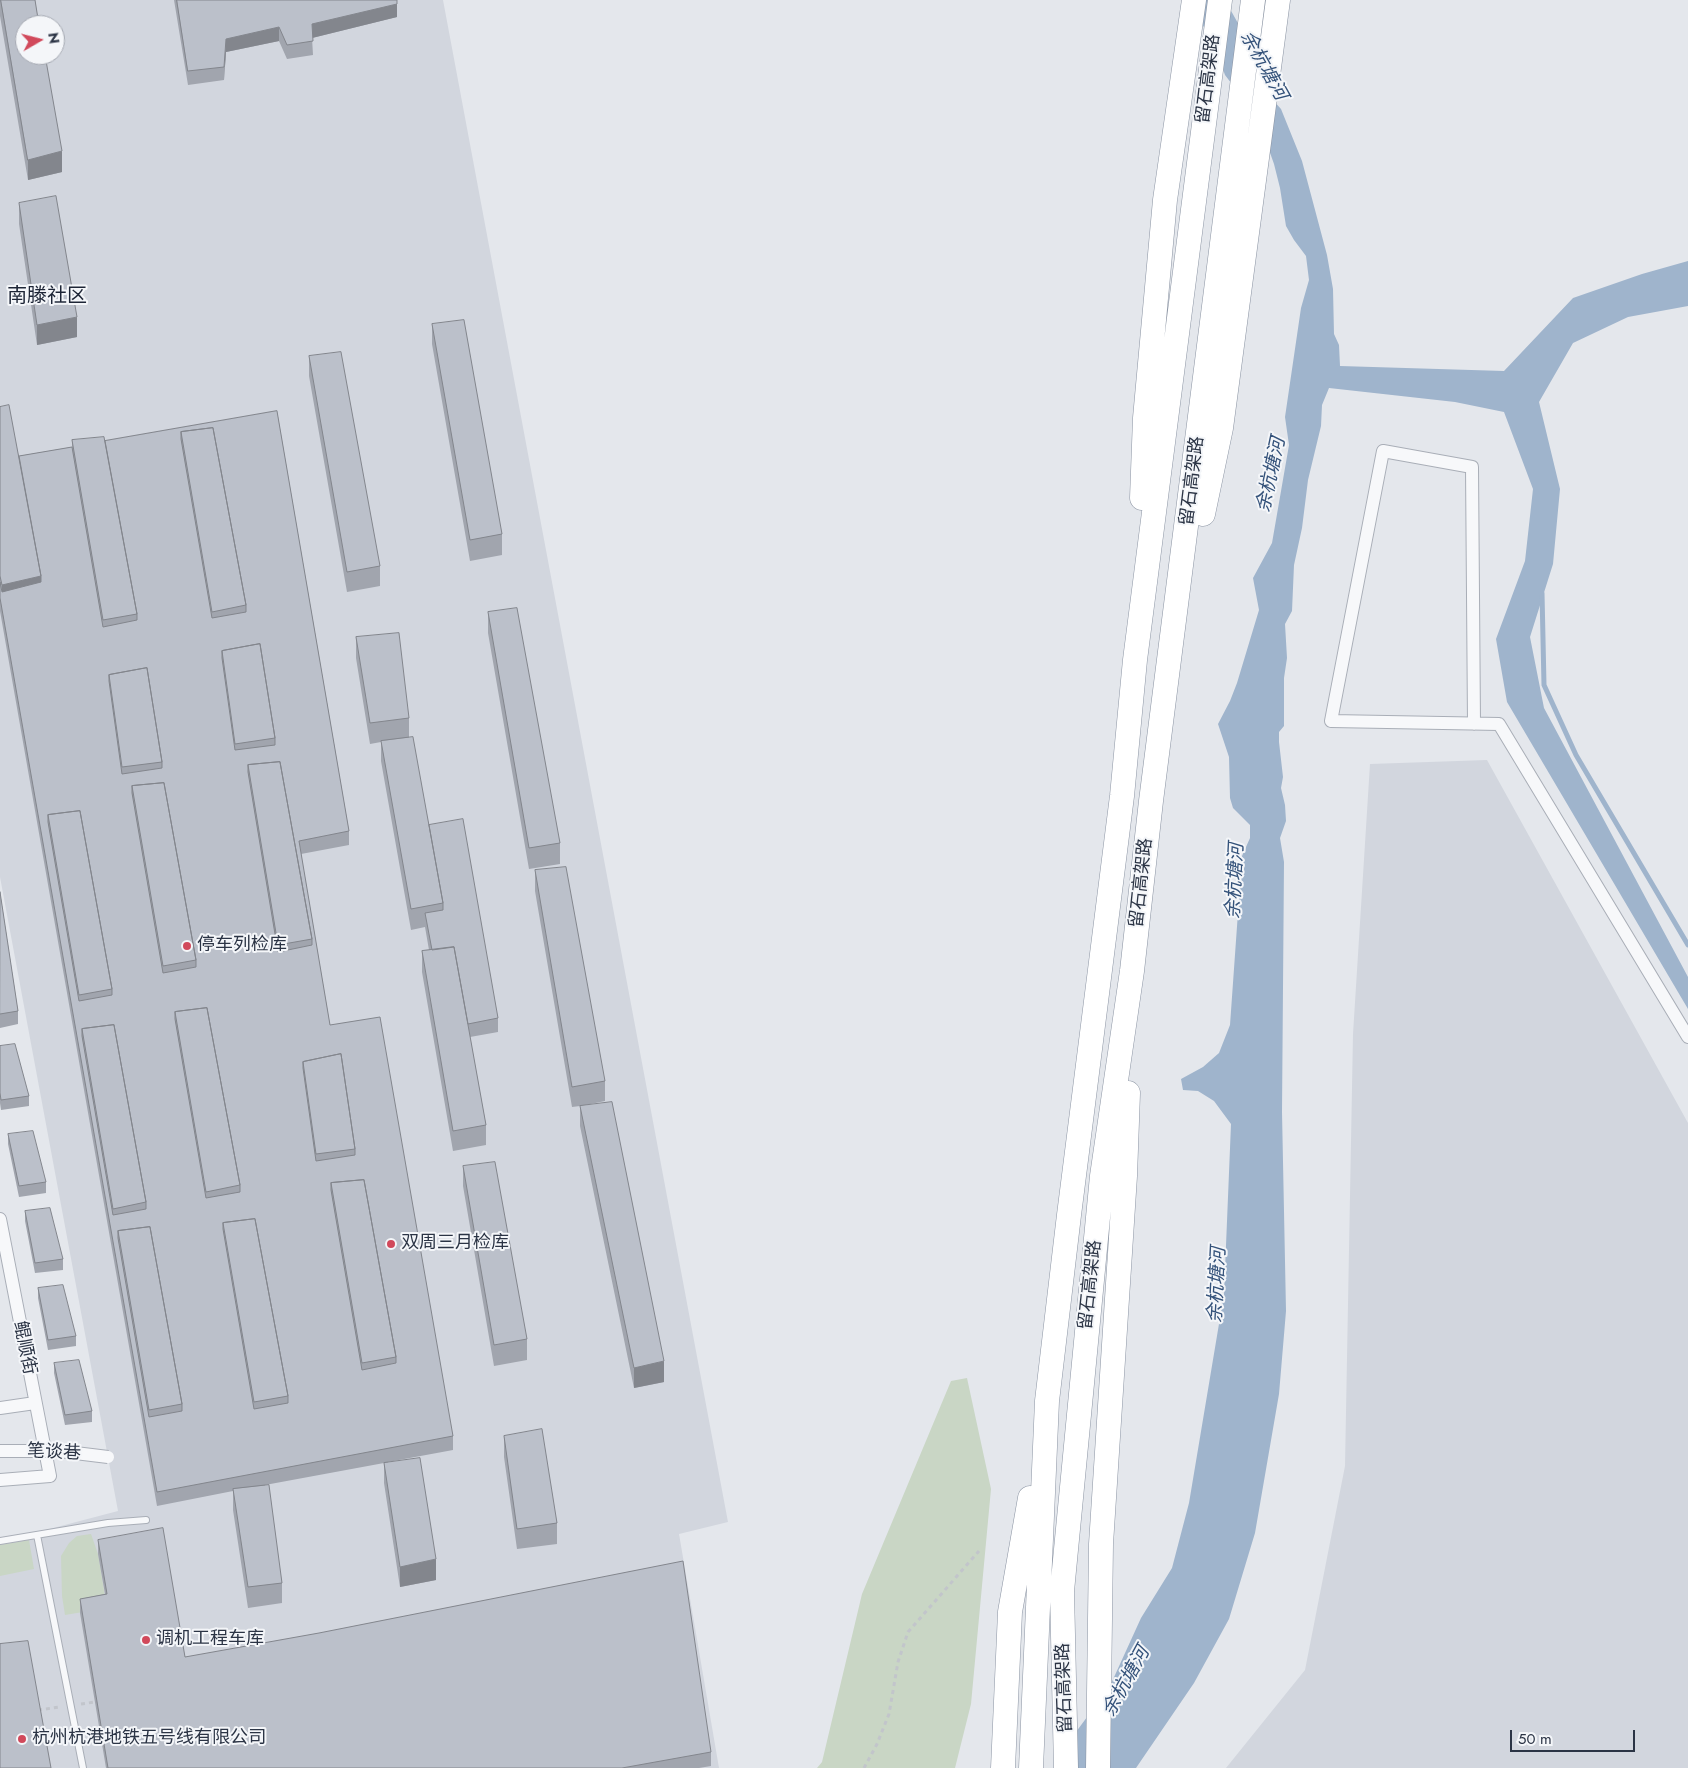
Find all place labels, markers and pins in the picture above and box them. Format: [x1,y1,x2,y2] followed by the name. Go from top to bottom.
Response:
[197,935,287,957] place label: 停车列检库
[181,940,193,952] marker: 停车列检库
[401,1233,509,1255] place label: 双周三月检库
[385,1238,397,1250] marker: 双周三月检库
[156,1629,264,1651] place label: 调机工程车库
[140,1634,152,1646] marker: 调机工程车库
[32,1728,266,1750] place label: 杭州杭港地铁五号线有限公司
[16,1733,28,1745] marker: 杭州杭港地铁五号线有限公司

